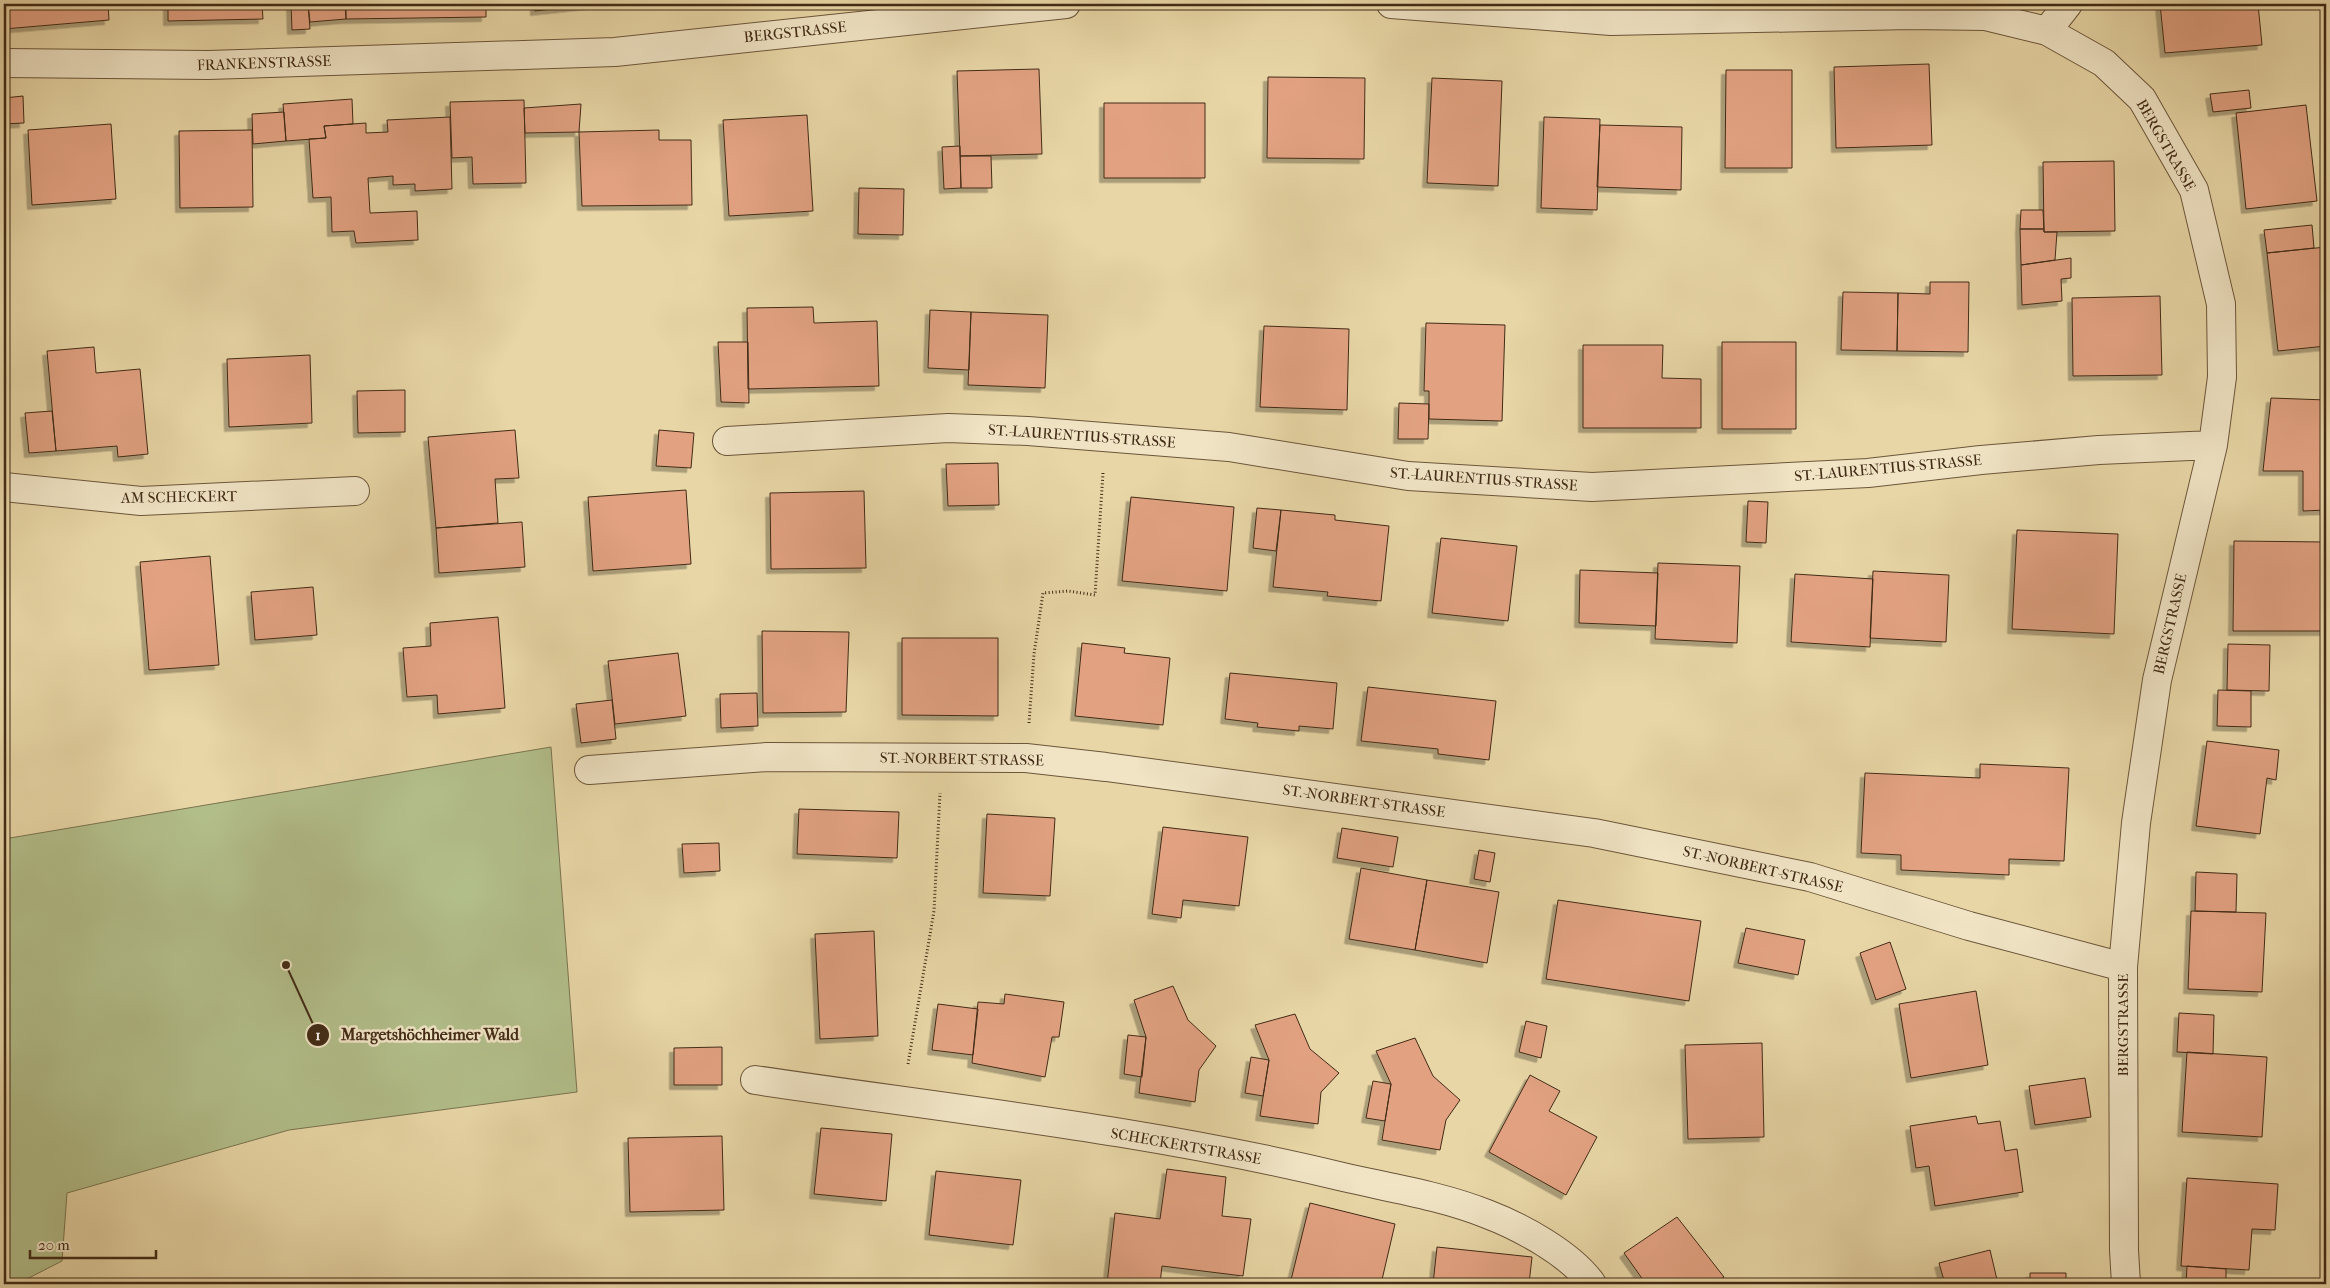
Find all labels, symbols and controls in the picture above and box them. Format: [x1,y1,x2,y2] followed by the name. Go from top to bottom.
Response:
[743,18,847,46] street label: BERGSTRASSE
[196,52,332,74] street label: FRANKENSTRASSE
[2132,96,2200,194] street label: BERGSTRASSE
[988,420,1176,452] street label: ST.-LAURENTIUS-STRASSE
[1794,451,1982,485] street label: ST.-LAURENTIUS-STRASSE
[1390,463,1578,495] street label: ST.-LAURENTIUS-STRASSE
[120,487,238,507] street label: AM SCHECKERT
[2150,572,2190,676] street label: BERGSTRASSE
[880,749,1044,769] street label: ST.-NORBERT-STRASSE
[1281,781,1447,821] street label: ST.-NORBERT-STRASSE
[1681,842,1845,896] street label: ST.-NORBERT-STRASSE
[2114,974,2132,1077] street label: BERGSTRASSE
[306,1019,529,1050] callout: Margetshöchheimer Wald
[340,1025,520,1045] text: Margetshöchheimer Wald
[315,1026,321,1044] text: 1
[1109,1124,1263,1168] street label: SCHECKERTSTRASSE
[30,1228,156,1260] scale bar
[38,1236,70,1254] text: 20 m

